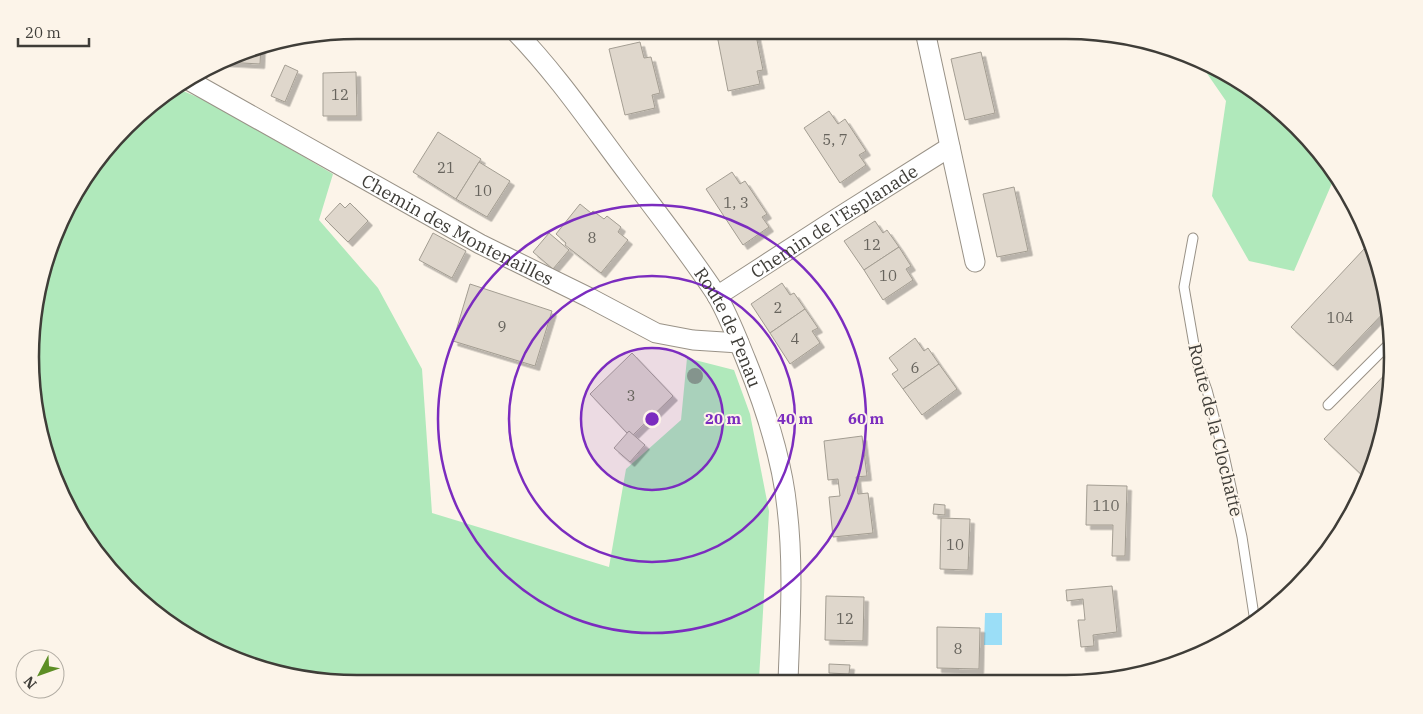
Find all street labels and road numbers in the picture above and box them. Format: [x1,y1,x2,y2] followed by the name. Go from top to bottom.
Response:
[746,159,922,283] street label: Chemin de l'Esplanade
[358,168,557,290] street label: Chemin des Montenailles
[690,262,767,390] street label: Route de Penau
[1183,341,1249,519] street label: Route de la Clochatte

